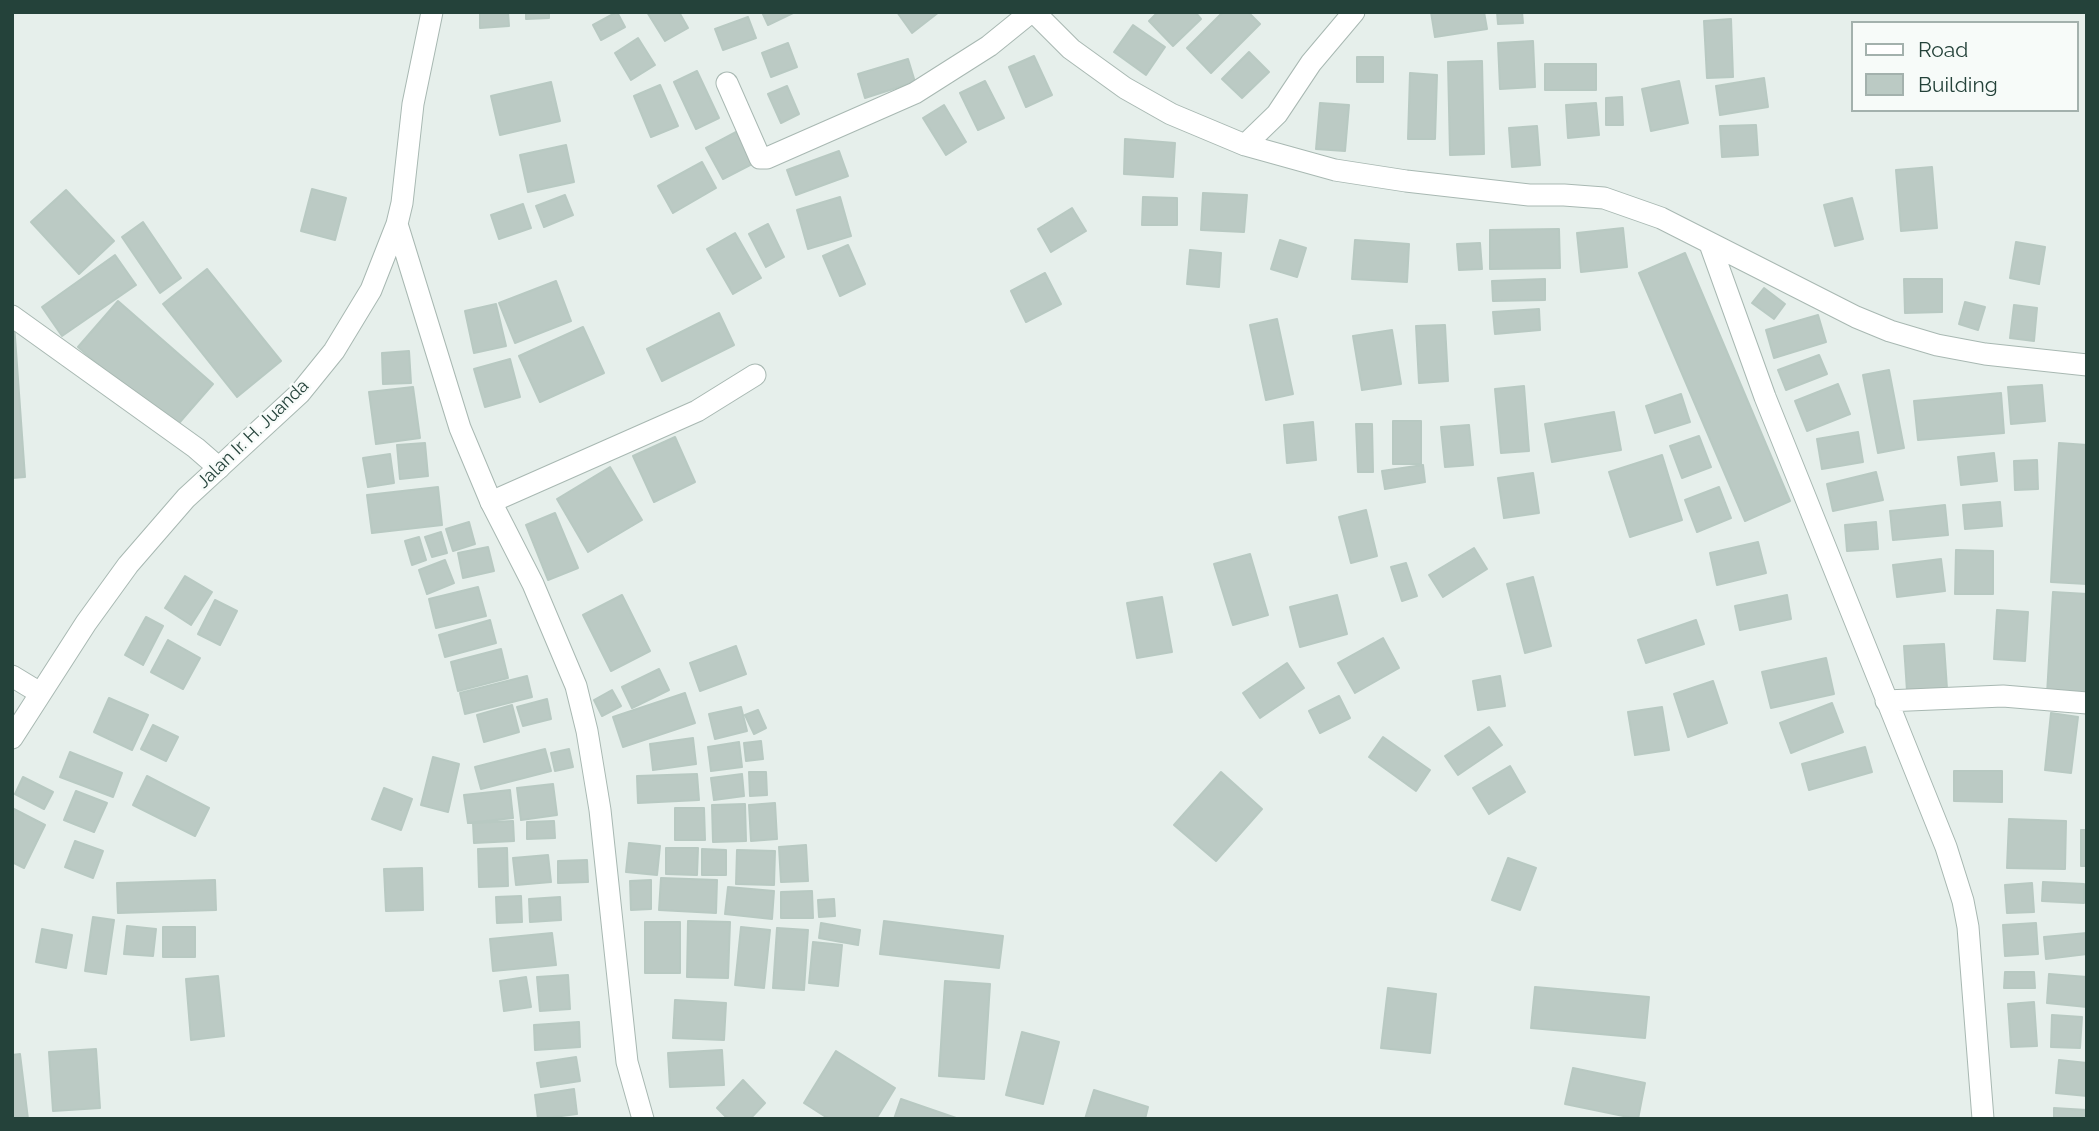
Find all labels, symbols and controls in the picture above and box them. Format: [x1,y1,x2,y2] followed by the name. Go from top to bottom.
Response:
[1850,21,2078,112] legend
[1918,37,1968,62] text: Road
[1918,72,1998,97] text: Building
[193,375,313,493] street label: Jalan Ir. H. Juanda

